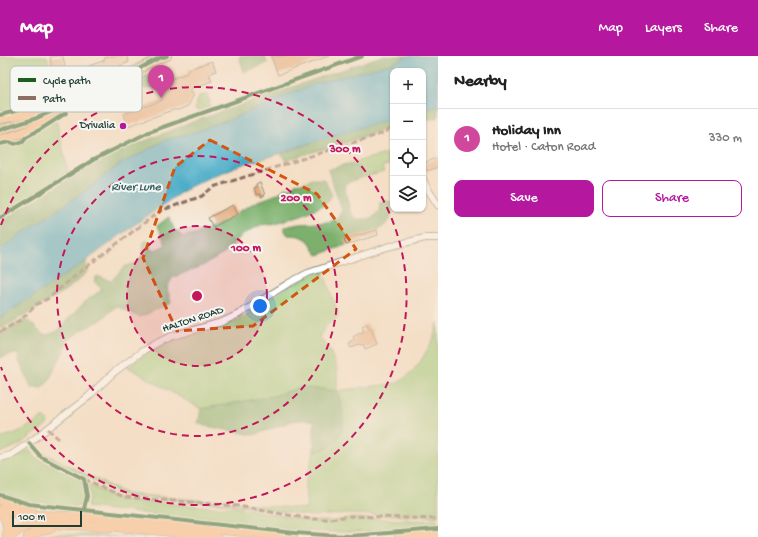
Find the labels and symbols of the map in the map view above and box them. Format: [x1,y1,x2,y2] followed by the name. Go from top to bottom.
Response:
[148,65,174,98] pin: 1
[10,66,142,112] legend
[43,76,91,88] text: Cycle path
[42,94,66,106] text: Path
[79,120,116,132] place label: Drivalia
[118,121,128,131] marker: Drivalia
[328,143,361,157] text: 300 m
[111,181,161,195] water label: River Lune
[281,192,312,206] text: 200 m
[230,242,261,256] text: 100 m
[190,289,204,303] centre of rings
[250,296,270,316] your location
[161,304,226,336] street label: HALTON ROAD
[12,509,82,528] scale bar

